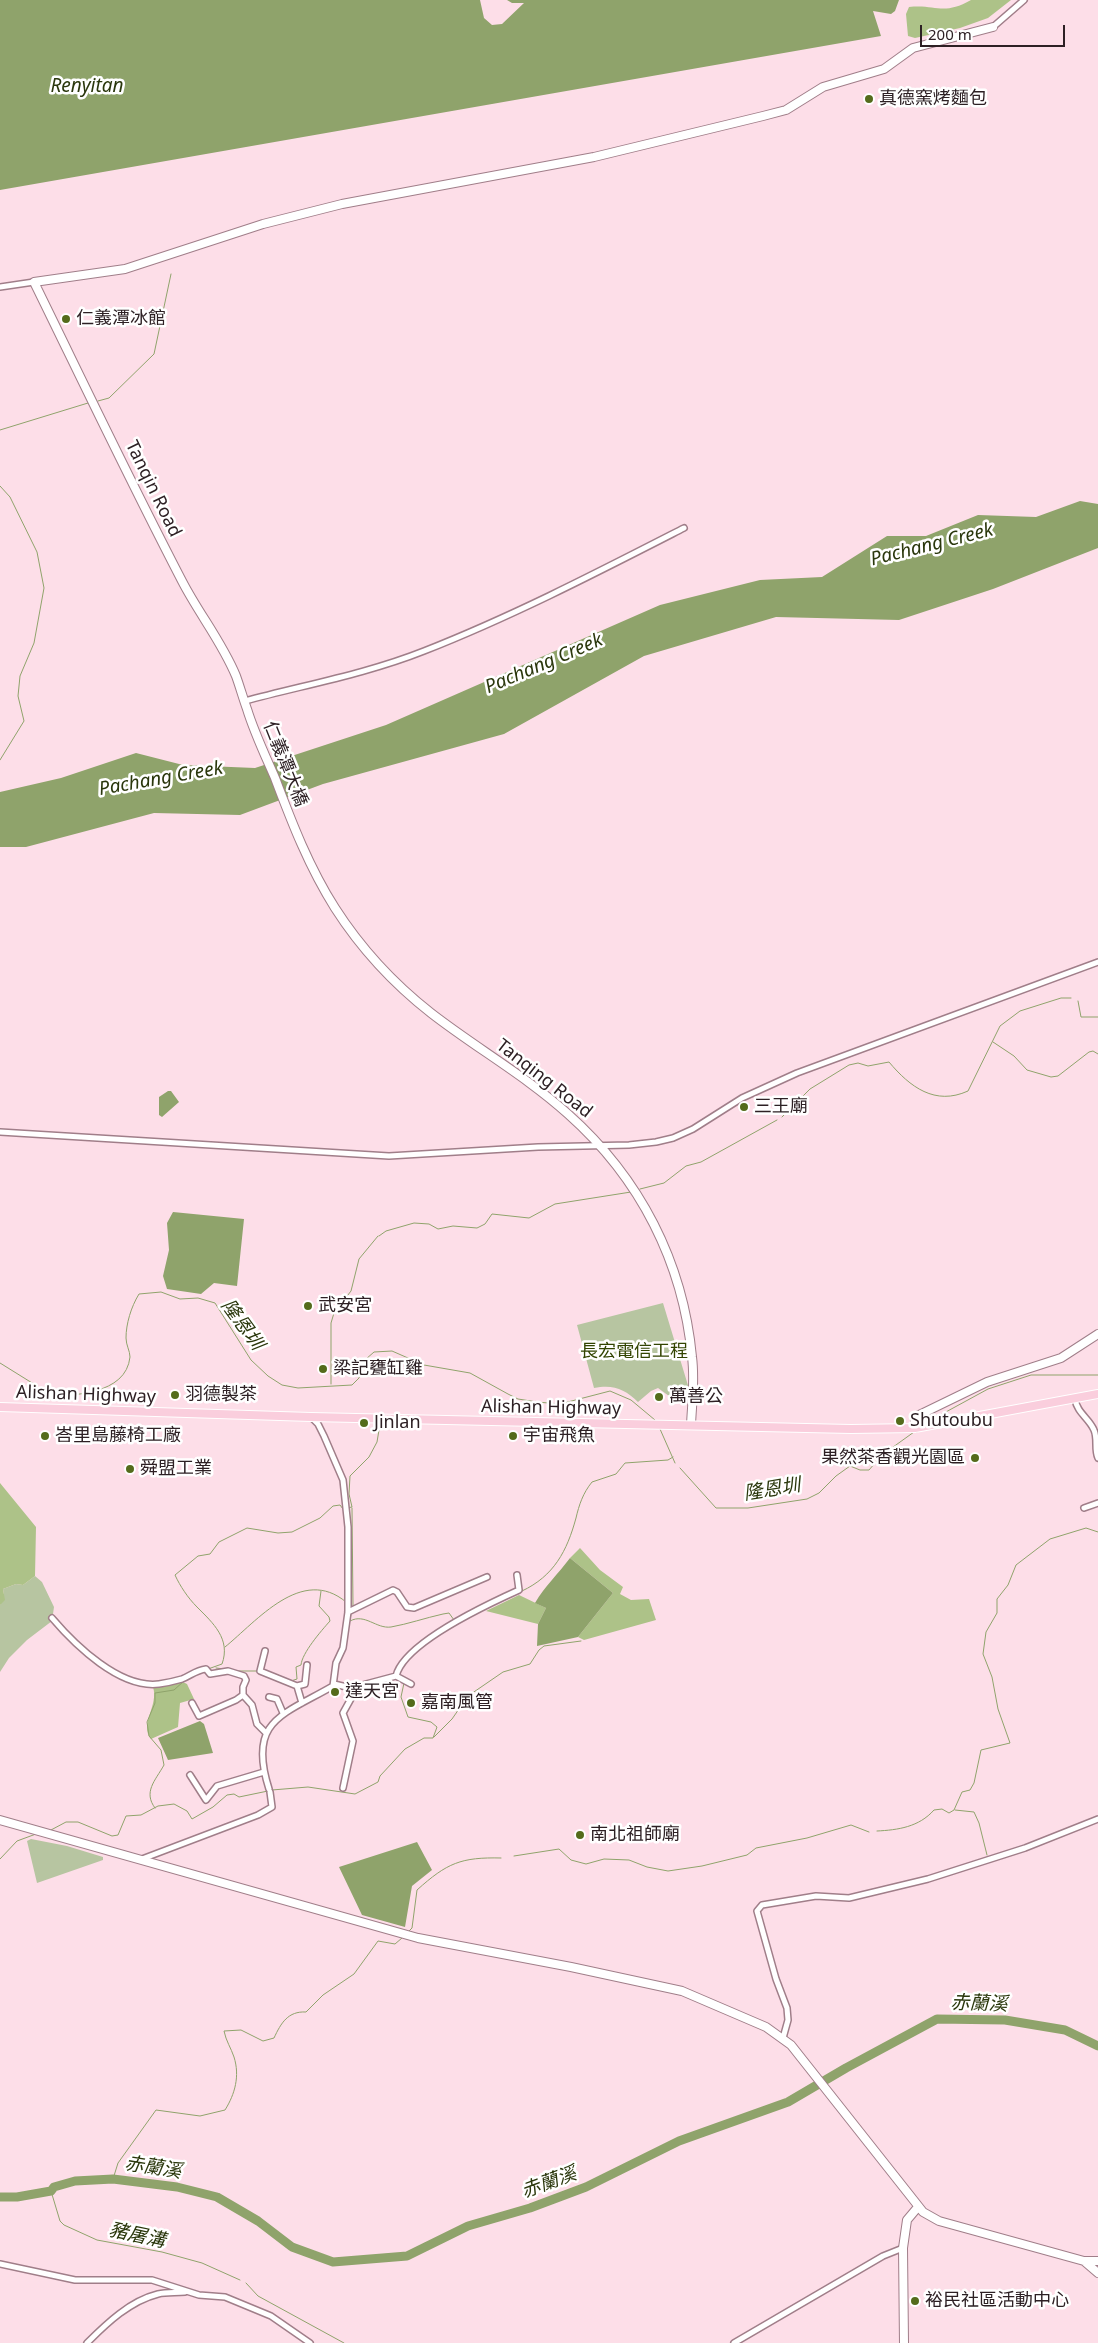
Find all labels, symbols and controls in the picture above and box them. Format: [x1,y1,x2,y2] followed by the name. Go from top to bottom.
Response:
[923,15,1068,47] scale bar
[928,24,972,44] text: 200 m
[50,76,124,98] water label: Renyitan
[879,88,987,110] place label: 真德窯烤麵包
[863,93,875,105] marker: 真德窯烤麵包
[76,308,166,330] place label: 仁義潭冰館
[60,313,72,325] marker: 仁義潭冰館
[120,437,186,541] street label: Tanqin Road
[868,519,996,571] water label: Pachang Creek
[482,629,606,699] water label: Pachang Creek
[258,718,312,810] street label: 仁義潭大橋
[97,757,225,801] water label: Pachang Creek
[492,1035,596,1123] street label: Tanqing Road
[754,1096,808,1118] place label: 三王廟
[738,1101,750,1113] marker: 三王廟
[216,1295,268,1355] water label: 隆恩圳
[318,1295,372,1317] place label: 武安宮
[302,1300,314,1312] marker: 武安宮
[580,1341,688,1363] park label: 長宏電信工程
[333,1358,423,1380] place label: 梁記甕缸雞
[317,1363,329,1375] marker: 梁記甕缸雞
[16,1382,156,1408] street label: Alishan Highway
[185,1384,257,1406] place label: 羽德製茶
[669,1386,723,1408] place label: 萬善公
[169,1389,181,1401] marker: 羽德製茶
[653,1391,665,1403] marker: 萬善公
[481,1396,621,1420] street label: Alishan Highway
[910,1410,993,1432] place label: Shutoubu
[374,1412,421,1434] place label: Jinlan
[894,1415,906,1427] marker: Shutoubu
[358,1417,370,1429] marker: Jinlan
[55,1425,181,1447] place label: 峇里島藤椅工廠
[523,1425,595,1447] place label: 宇宙飛魚
[39,1430,51,1442] marker: 峇里島藤椅工廠
[507,1430,519,1442] marker: 宇宙飛魚
[821,1447,965,1469] place label: 果然茶香觀光園區
[969,1452,981,1464] marker: 果然茶香觀光園區
[140,1458,212,1480] place label: 舜盟工業
[124,1463,136,1475] marker: 舜盟工業
[742,1474,802,1506] water label: 隆恩圳
[345,1681,399,1703] place label: 達天宮
[329,1686,341,1698] marker: 達天宮
[421,1692,493,1714] place label: 嘉南風管
[405,1697,417,1709] marker: 嘉南風管
[590,1824,680,1846] place label: 南北祖師廟
[574,1829,586,1841] marker: 南北祖師廟
[950,1992,1008,2016] water label: 赤蘭溪
[123,2152,183,2184] water label: 赤蘭溪
[518,2163,580,2203] water label: 赤蘭溪
[107,2219,167,2253] water label: 豬屠溝
[925,2290,1069,2312] place label: 裕民社區活動中心
[909,2295,921,2307] marker: 裕民社區活動中心

